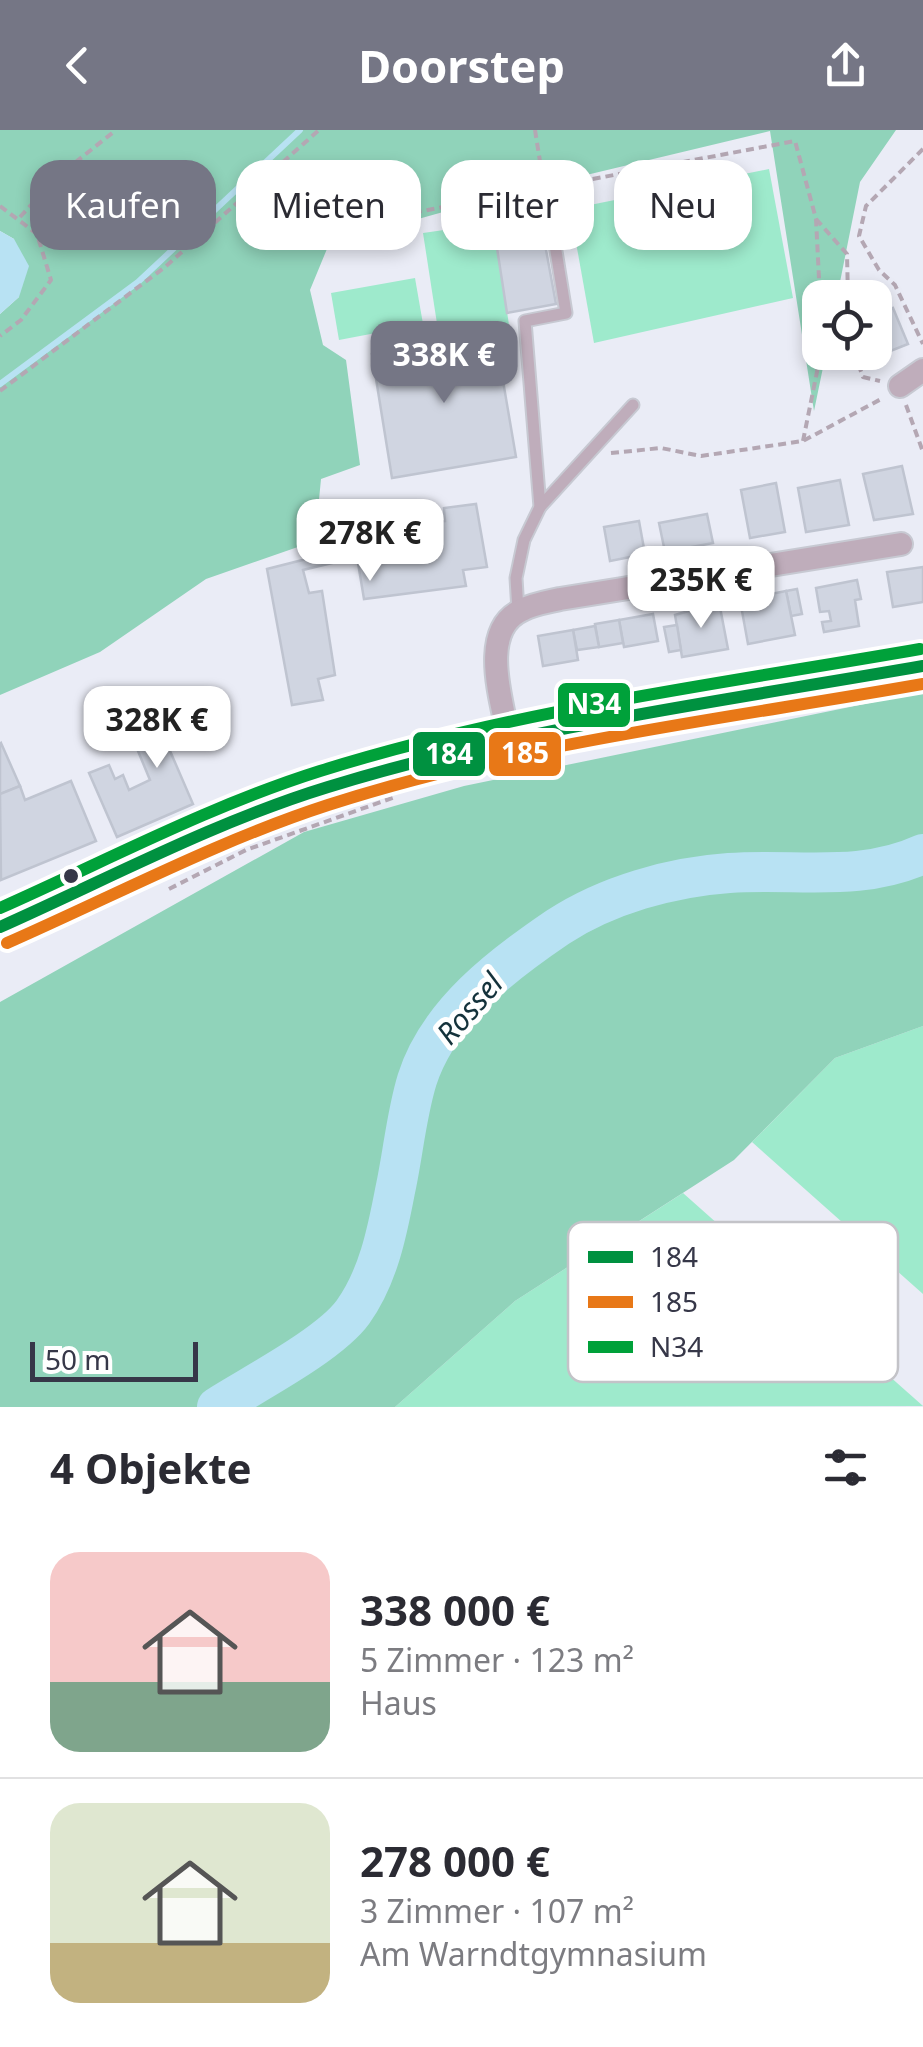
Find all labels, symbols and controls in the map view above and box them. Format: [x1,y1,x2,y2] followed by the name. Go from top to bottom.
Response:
[358,35,565,96] text: Doorstep
[50,38,105,93] icon: back
[818,38,873,93] icon: share
[30,160,216,250] chip: Kaufen
[236,160,421,250] chip: Mieten
[441,160,594,250] chip: Filter
[614,160,752,250] chip: Neu
[802,280,892,370] map controls
[802,280,892,370] button: locate
[363,321,525,406] pin: 338K €
[393,332,495,375] text: 338K €
[289,499,451,584] pin: 278K €
[319,510,421,553] text: 278K €
[620,546,782,631] pin: 235K €
[650,557,752,600] text: 235K €
[556,681,632,729] line badge: N34
[567,684,621,722] text: N34
[76,686,238,771] pin: 328K €
[106,697,208,740] text: 328K €
[411,730,487,778] line badge: 184
[487,730,563,778] line badge: 185
[501,733,549,771] text: 185
[425,734,473,772] text: 184
[61,866,81,886] unlabelled marker
[426,962,512,1053] water label: Rossel
[568,1222,898,1382] legend
[650,1237,698,1275] text: 184
[650,1282,698,1320] text: 185
[650,1327,703,1365] text: N34
[30,1337,198,1382] scale bar
[45,1340,111,1378] text: 50 m
[50,1439,252,1496] text: 4 Objekte
[818,1440,873,1495] icon: filters
[360,1581,550,1638] text: 338 000 €
[130,1592,250,1712] icon: home
[360,1638,634,1681] text: 5 Zimmer · 123 m²
[360,1681,437,1724] text: Haus
[360,1832,550,1889] text: 278 000 €
[130,1843,250,1963] icon: home
[360,1889,634,1932] text: 3 Zimmer · 107 m²
[360,1932,707,1975] text: Am Warndtgymnasium

